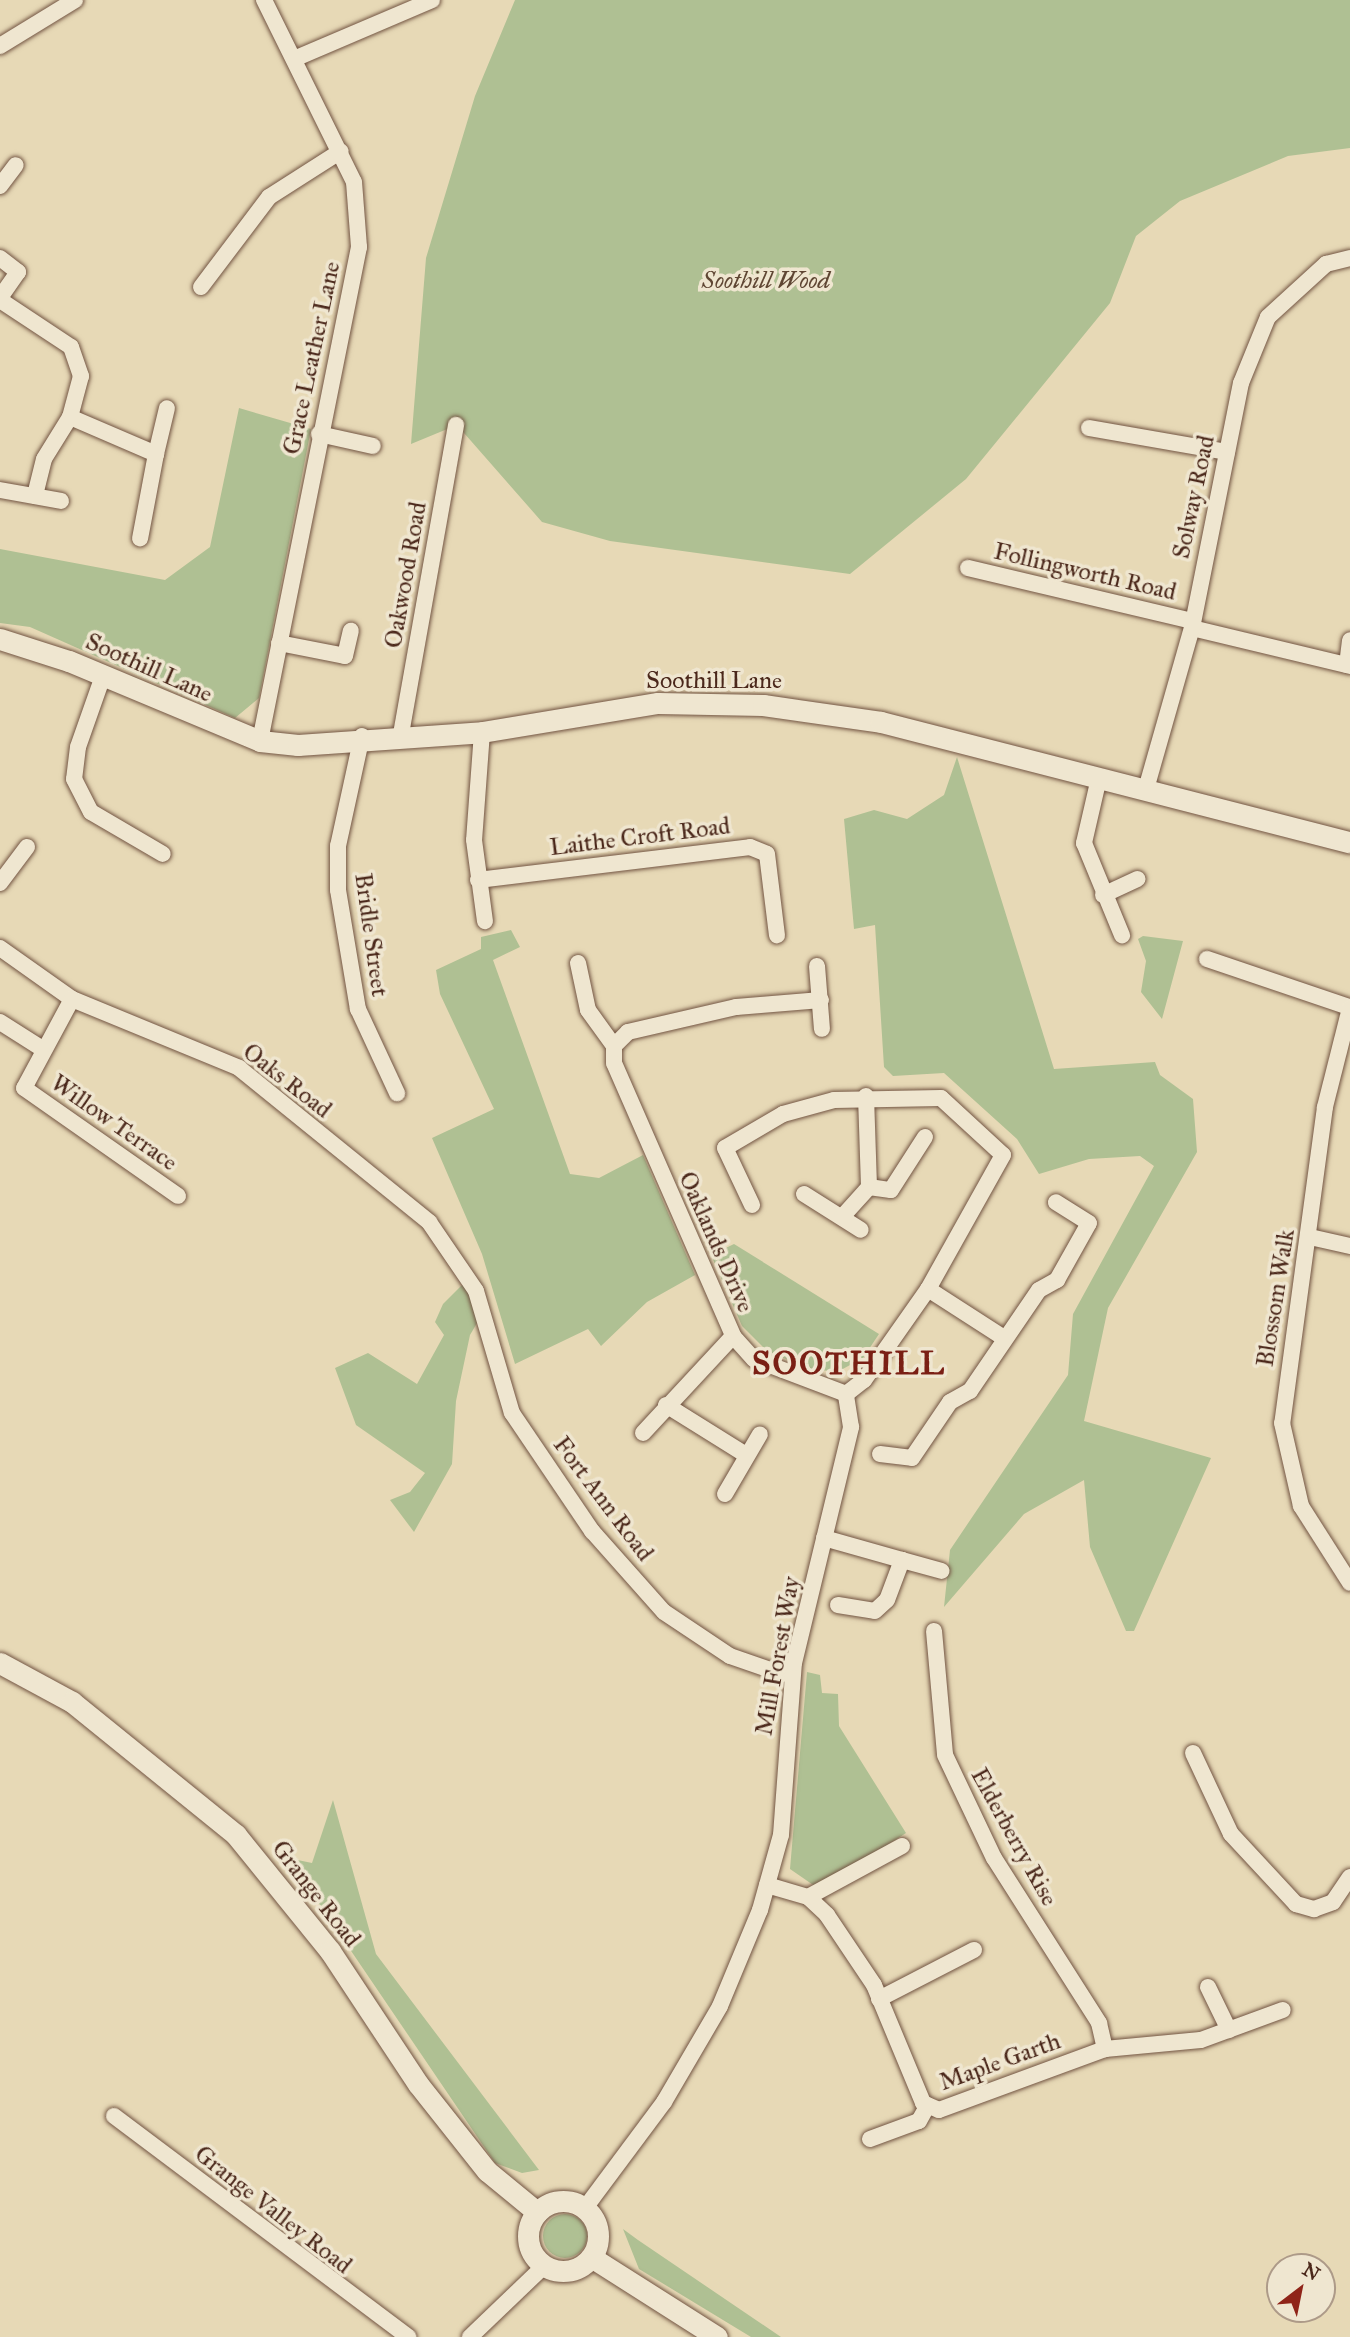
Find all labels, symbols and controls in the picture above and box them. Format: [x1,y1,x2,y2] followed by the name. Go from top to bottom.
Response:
[277,259,347,457] street label: Grace Leather Lane
[702,267,830,295] park label: Soothill Wood
[1167,433,1221,561] street label: Solway Road
[379,500,433,650] street label: Oakwood Road
[991,537,1179,607] street label: Follingworth Road
[81,627,217,709] street label: Soothill Lane
[646,667,782,695] street label: Soothill Lane
[548,812,732,862] street label: Laithe Croft Road
[348,871,394,999] street label: Bridle Street
[237,1037,337,1125] street label: Oaks Road
[45,1069,183,1177] street label: Willow Terrace
[672,1167,760,1317] street label: Oaklands Drive
[1251,1227,1301,1369] street label: Blossom Walk
[753,1345,945,1383] district label: SOOTHILL
[547,1431,659,1567] street label: Fort Ann Road
[750,1574,806,1738] street label: Mill Forest Way
[964,1763,1064,1911] street label: Elderberry Rise
[266,1835,366,1953] street label: Grange Road
[935,2027,1065,2097] street label: Maple Garth
[189,2140,357,2280] street label: Grange Valley Road
[1266,2253,1336,2323] north arrow
[1298,2257,1324,2285] text: N

